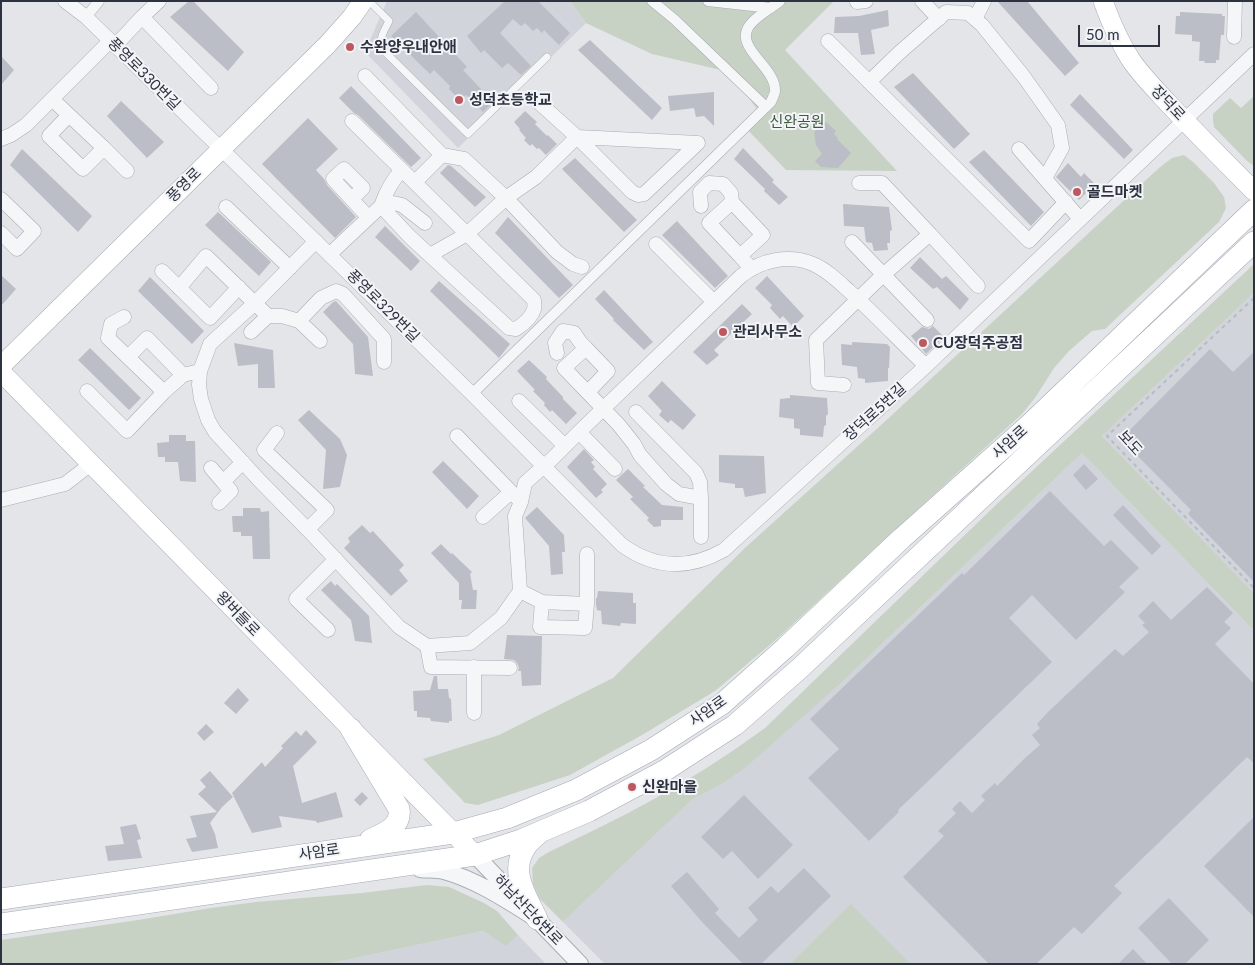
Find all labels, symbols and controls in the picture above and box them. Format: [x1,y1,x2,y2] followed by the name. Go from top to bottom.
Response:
[1080,15,1162,47] scale bar
[1086,25,1120,43] text: 50 m
[104,34,184,114] street label: 풍영로330번길
[360,38,457,56] place label: 수완양우내안애
[344,41,356,53] marker: 수완양우내안애
[1147,82,1189,124] street label: 장덕로
[469,91,552,109] place label: 성덕초등학교
[453,94,465,106] marker: 성덕초등학교
[769,113,825,131] park label: 신완공원
[163,164,205,206] street label: 풍영로
[1087,183,1142,201] place label: 골드마켓
[1071,186,1083,198] marker: 골드마켓
[343,266,423,346] street label: 풍영로329번길
[733,323,802,341] place label: 관리사무소
[717,326,729,338] marker: 관리사무소
[933,334,1023,352] place label: CU장덕주공점
[917,337,929,349] marker: CU장덕주공점
[840,379,910,445] street label: 장덕로5번길
[989,421,1031,463] street label: 사암로
[1114,427,1146,459] street label: 보도
[212,588,264,640] street label: 왕버들로
[686,692,730,730] street label: 사암로
[642,778,697,796] place label: 신완마을
[626,781,638,793] marker: 신완마을
[297,840,341,864] street label: 사암로
[490,871,566,949] street label: 하남산단6번로

